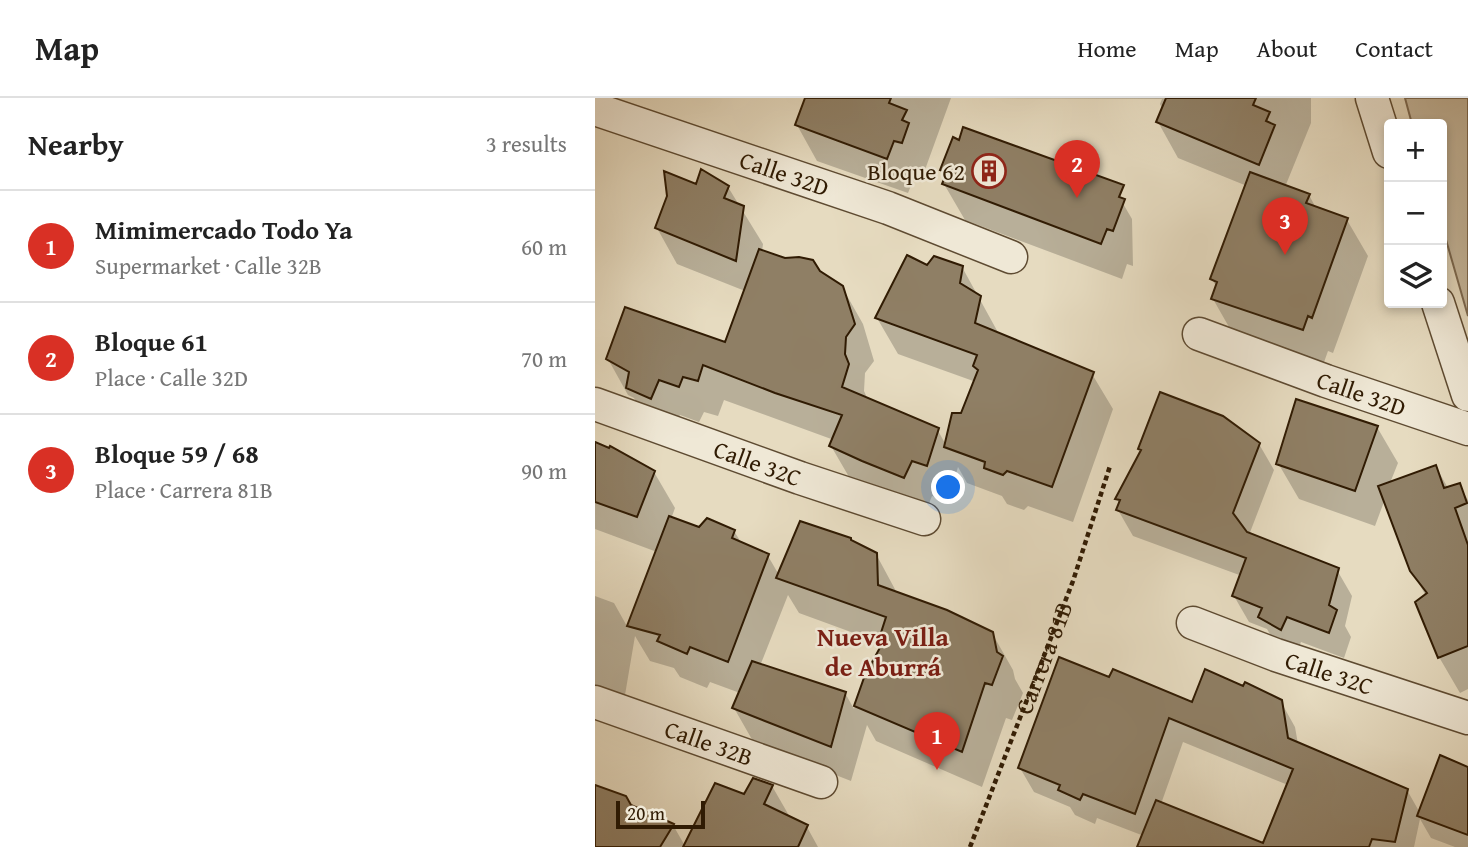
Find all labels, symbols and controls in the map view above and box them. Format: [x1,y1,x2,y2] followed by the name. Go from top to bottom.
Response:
[35,24,99,72] text: Map
[1078,31,1137,66] text: Home
[1175,31,1219,66] text: Map
[1257,31,1317,66] text: About
[1355,31,1433,66] text: Contact
[1384,119,1447,308] map controls
[1384,119,1447,182] button: +
[28,122,124,166] text: Nearby
[486,127,567,160] text: 3 results
[1054,140,1100,198] pin: 2
[735,142,834,204] street label: Calle 32D
[970,152,1008,190] building icon: Bloque 62
[867,154,965,189] place label: Bloque 62
[1384,182,1447,245] button: −
[1262,197,1308,255] pin: 3
[95,210,353,249] text: Mimimercado Todo Ya
[45,230,57,263] text: 1
[521,230,567,263] text: 60 m
[1384,245,1447,308] button: layers
[95,249,322,282] text: Supermarket · Calle 32B
[95,322,208,361] text: Bloque 61
[45,342,57,375] text: 2
[521,342,567,375] text: 70 m
[95,361,248,394] text: Place · Calle 32D
[1312,362,1411,424] street label: Calle 32D
[709,431,806,495] street label: Calle 32C
[95,434,259,473] text: Bloque 59 / 68
[45,454,57,487] text: 3
[521,454,567,487] text: 90 m
[931,470,965,504] your location
[95,473,273,506] text: Place · Carrera 81B
[1006,596,1081,719] street label: Carrera 81B
[817,617,950,686] district label: Nueva Villa de Aburrá
[1281,642,1378,703] street label: Calle 32C
[660,711,758,774] street label: Calle 32B
[914,712,960,770] pin: 1
[616,798,705,830] scale bar
[627,799,665,827] text: 20 m

